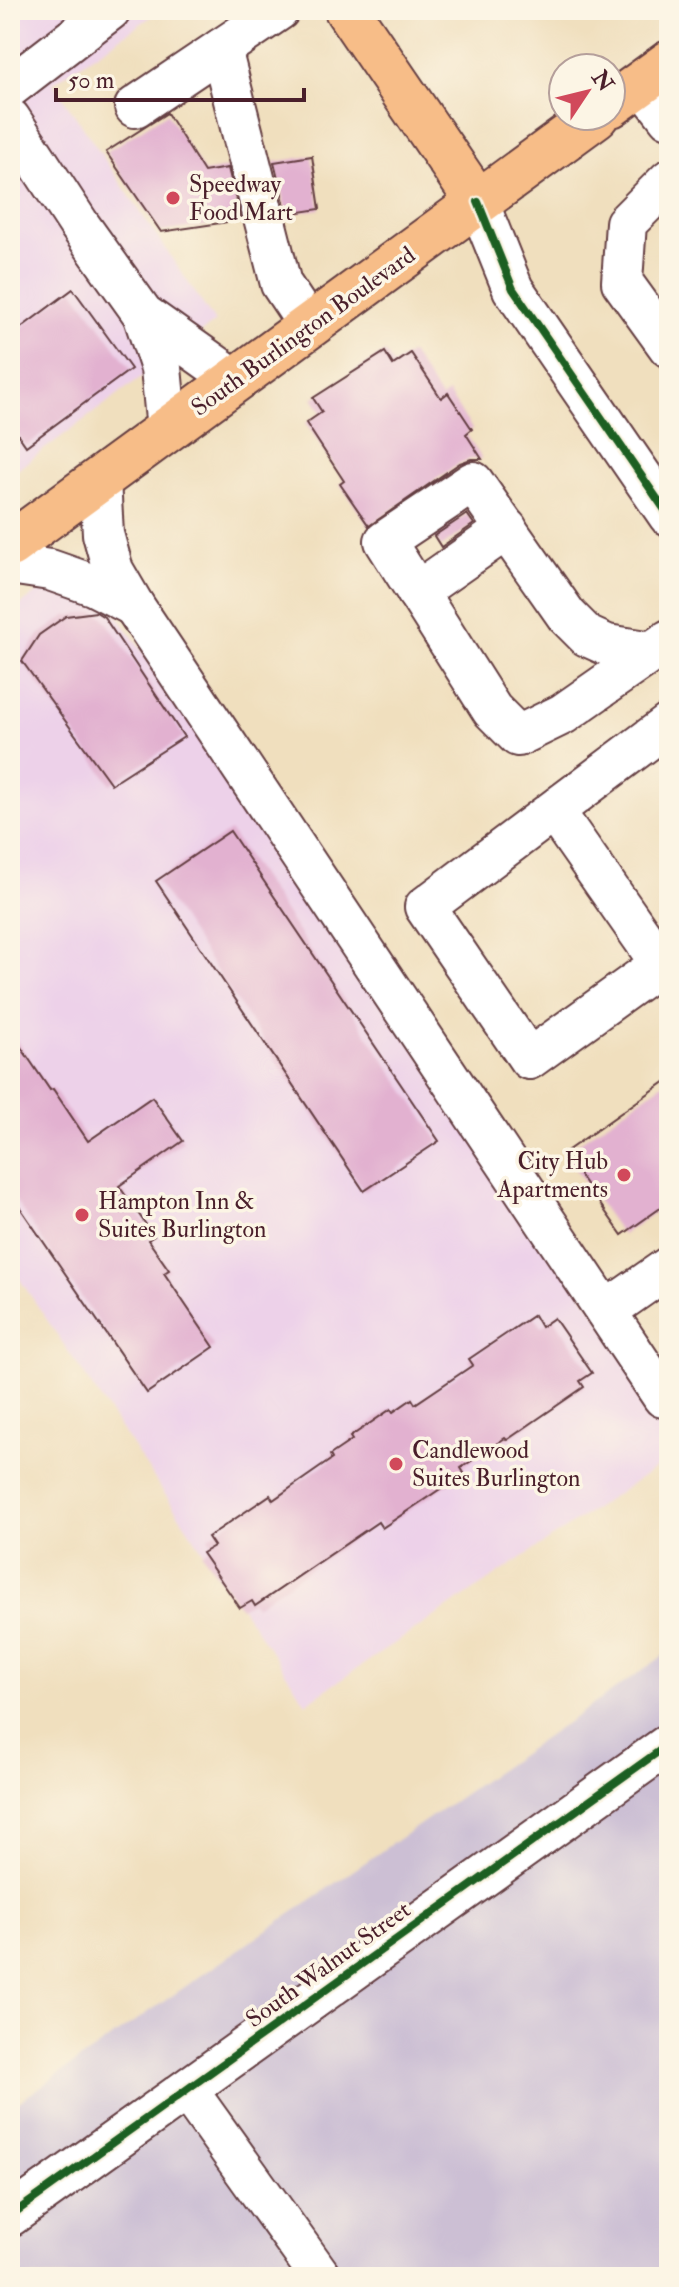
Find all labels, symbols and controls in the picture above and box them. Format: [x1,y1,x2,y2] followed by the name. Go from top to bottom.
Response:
[56,52,304,102] scale bar
[547,52,627,132] north arrow
[585,64,620,97] text: N
[68,65,115,96] text: 50 m
[189,169,293,228] place label: Speedway Food Mart
[164,189,182,207] marker: Speedway Food Mart
[185,240,422,423] street label: South Burlington Boulevard
[496,1146,608,1205] place label: City Hub Apartments
[615,1166,633,1184] marker: City Hub Apartments
[98,1186,266,1245] place label: Hampton Inn & Suites Burlington
[73,1206,91,1224] marker: Hampton Inn & Suites Burlington
[412,1435,580,1494] place label: Candlewood Suites Burlington
[387,1455,405,1473] marker: Candlewood Suites Burlington
[240,1894,417,2035] street label: South Walnut Street

